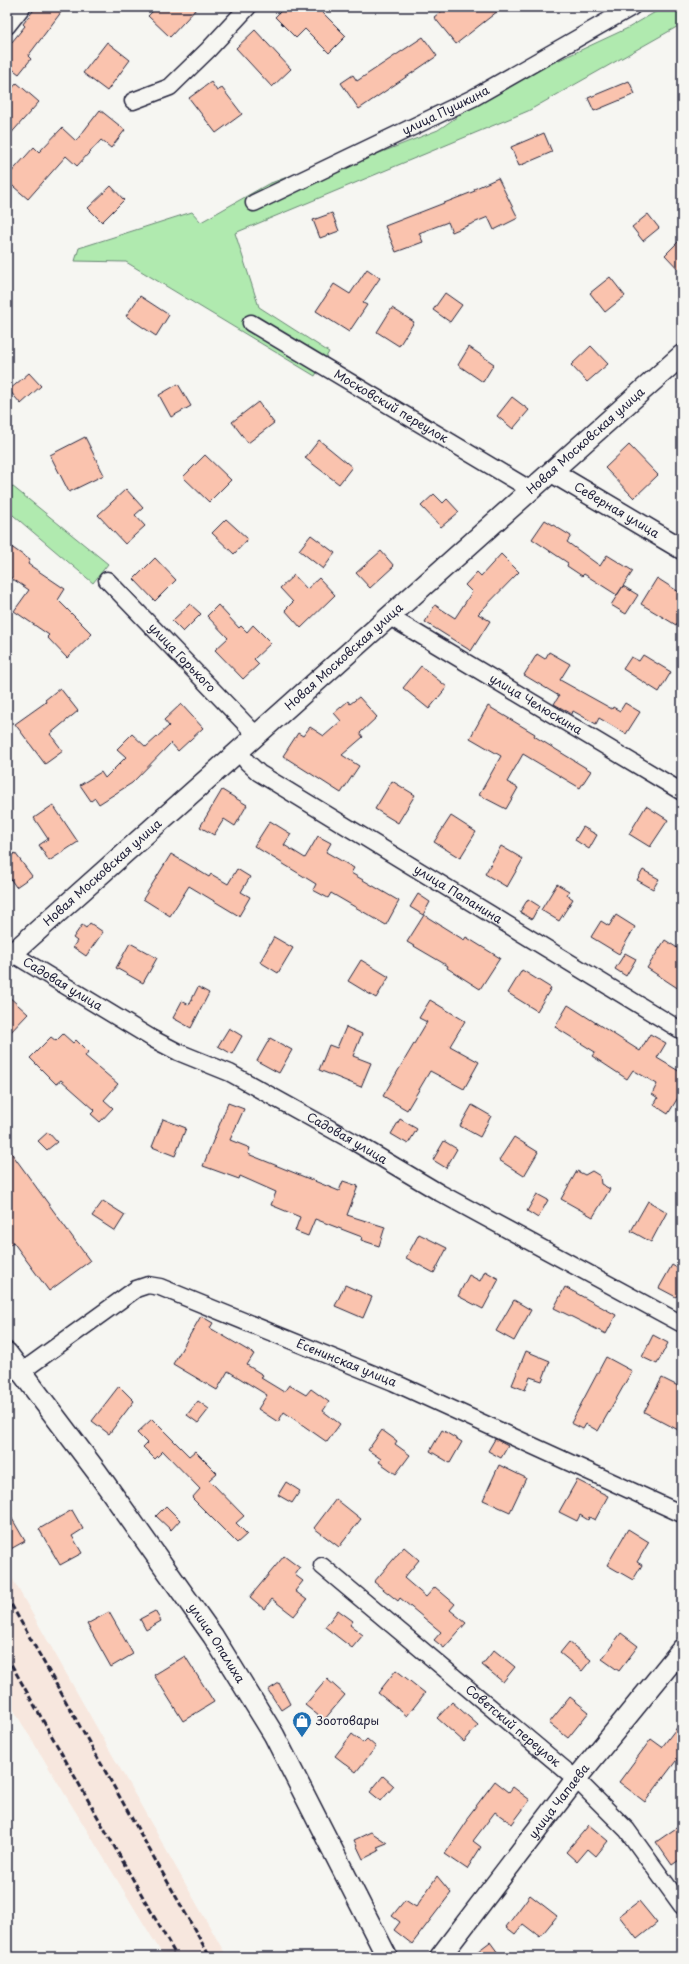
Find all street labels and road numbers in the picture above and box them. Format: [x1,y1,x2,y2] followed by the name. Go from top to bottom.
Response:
[399,80,493,139] street label: улица Пушкина
[331,365,453,447] street label: Московский переулок
[522,382,649,498] street label: Новая Московская улица
[571,477,664,542] street label: Северная улица
[280,598,407,714] street label: Новая Московская улица
[145,618,221,696] street label: улица Горького
[486,669,587,739] street label: улица Челюскина
[39,814,165,930] street label: Новая Московская улица
[411,860,507,928] street label: улица Папанина
[20,952,107,1015] street label: Садовая улица
[304,1107,392,1168] street label: Садовая улица
[294,1334,400,1391] street label: Есенинская улица
[184,1599,250,1687] street label: улица Опалиха
[462,1680,566,1771] street label: Советский переулок
[524,1759,593,1842] street label: улица Чапаева

